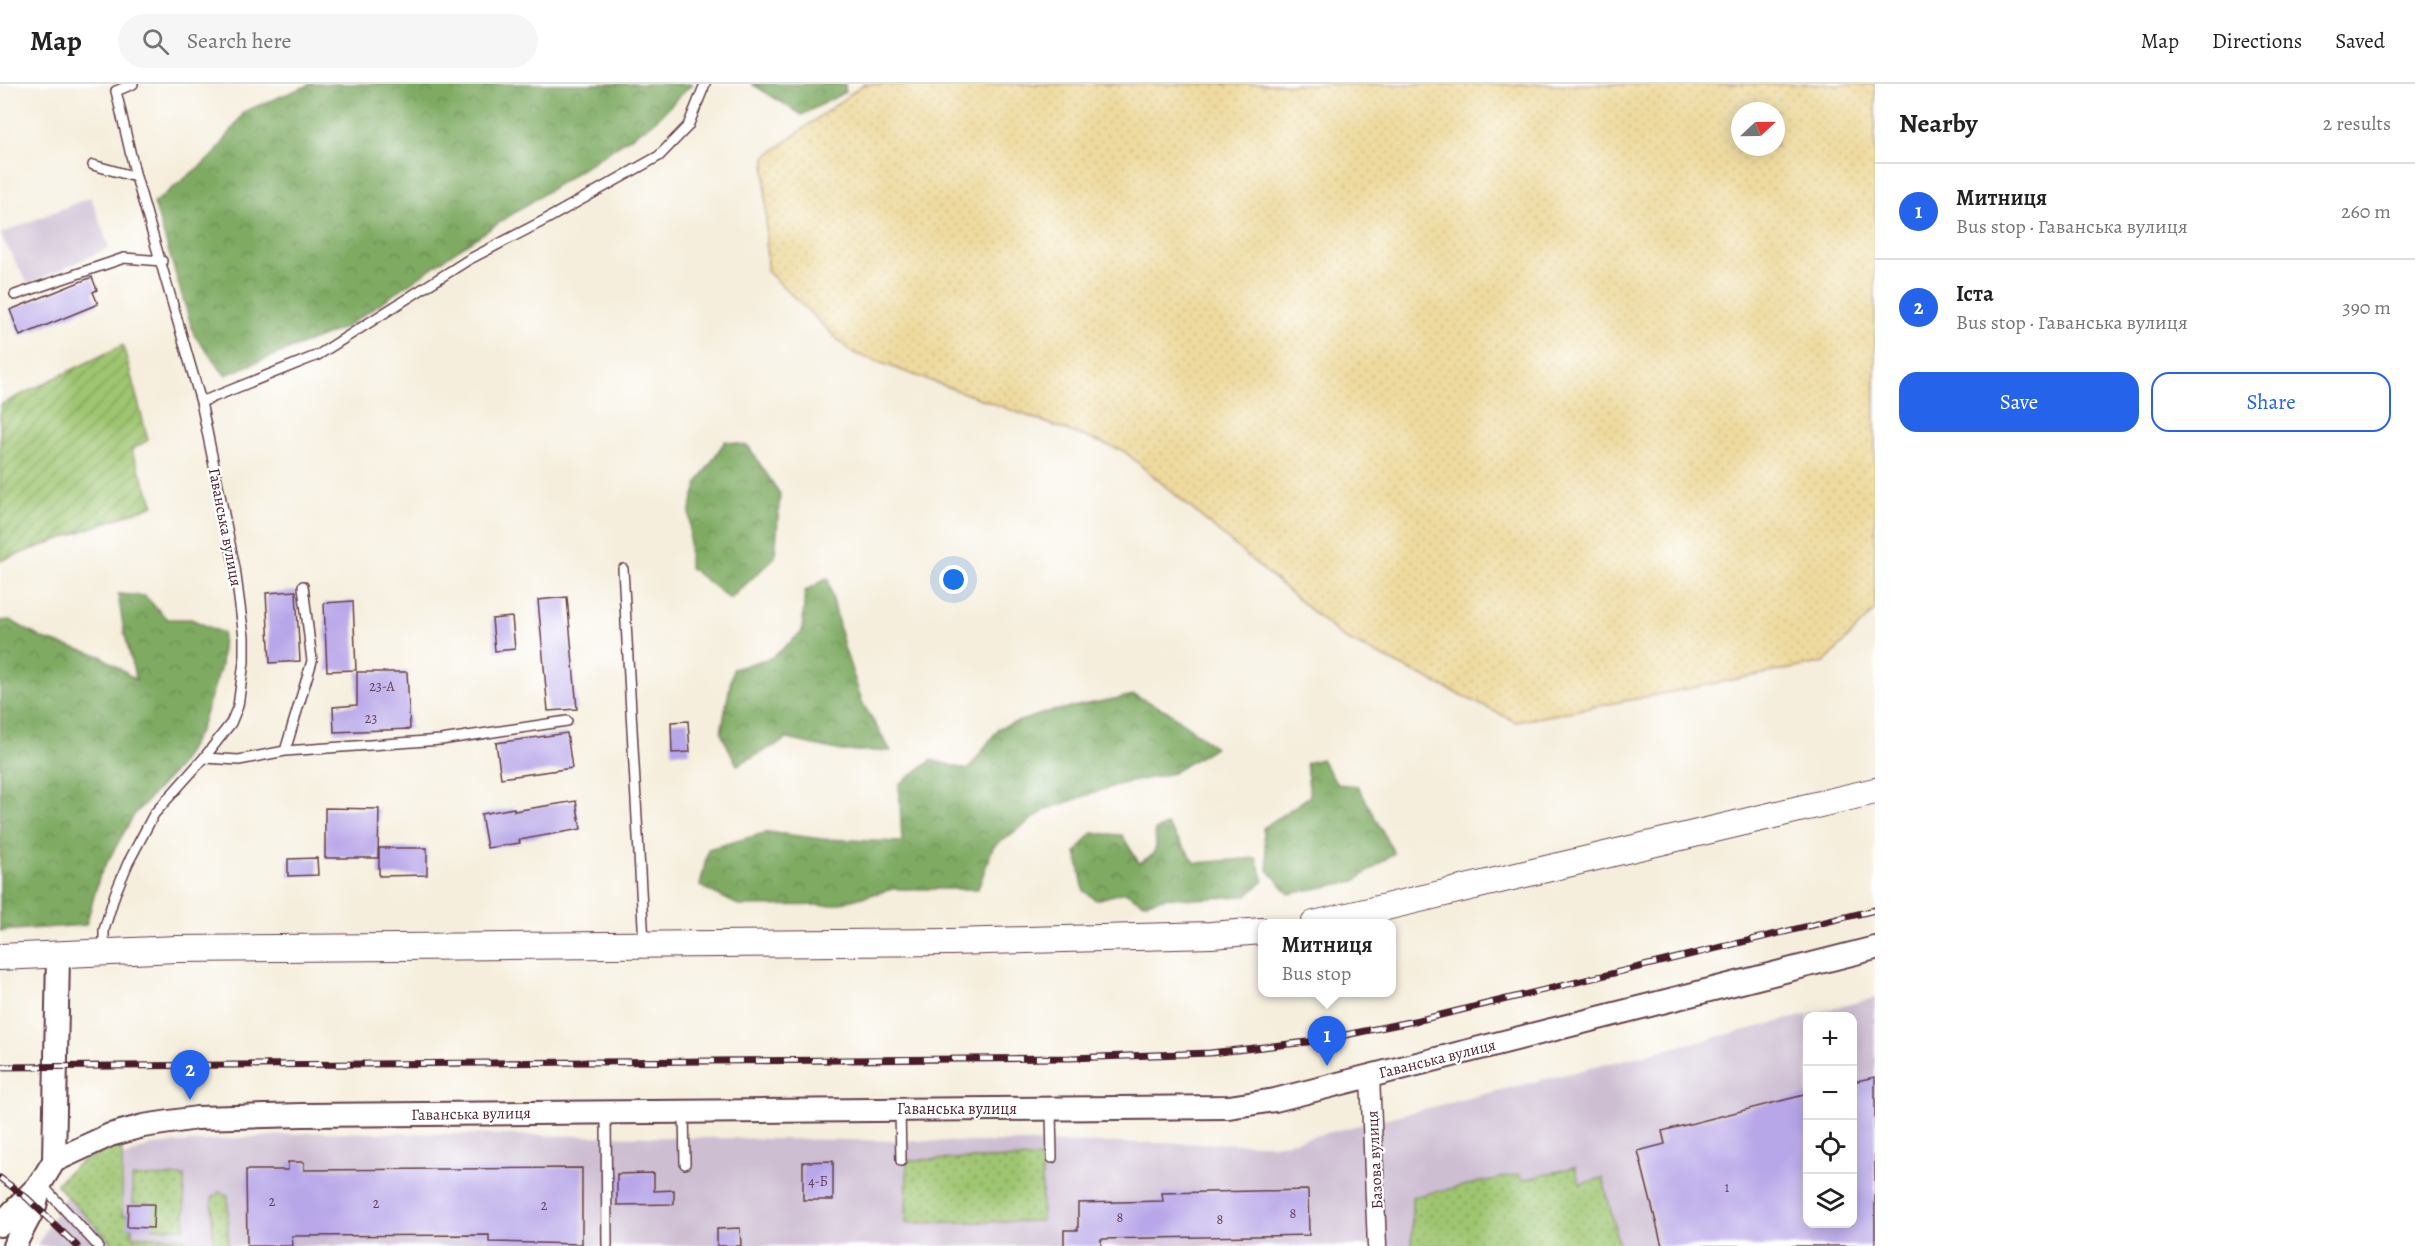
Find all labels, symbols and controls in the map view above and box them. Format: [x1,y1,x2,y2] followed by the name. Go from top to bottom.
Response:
[118,14,538,68] search box
[30,22,82,60] text: Map
[139,25,172,58] icon: search
[187,26,291,56] text: Search here
[2141,27,2179,55] text: Map
[2212,27,2302,55] text: Directions
[2335,27,2385,55] text: Saved
[1731,102,1785,156] north arrow
[1899,106,1978,141] text: Nearby
[2323,110,2391,137] text: 2 results
[1956,183,2047,213] text: Митниця
[1915,198,1922,225] text: 1
[2341,198,2391,225] text: 260 m
[1956,213,2188,240] text: Bus stop · Гаванська вулиця
[1956,279,1994,309] text: Іста
[1914,294,1923,321] text: 2
[2342,294,2391,321] text: 390 m
[1956,309,2188,336] text: Bus stop · Гаванська вулиця
[1899,372,2139,432] button: Save
[2151,372,2391,432] button: Share
[203,466,247,588] street label: Гаванська вулиця
[939,565,968,594] your location
[369,677,395,696] house number: 23-А
[365,709,377,728] house number: 23
[1258,919,1396,997] popup
[1281,930,1373,960] text: Митниця
[1281,960,1351,987] text: Bus stop
[1803,1012,1857,1228] map controls
[1803,1012,1857,1066] button: +
[1308,1016,1346,1066] pin: 1
[1376,1034,1498,1084] street label: Гаванська вулиця
[170,1050,210,1100] pin: 2
[1803,1066,1857,1120] button: −
[897,1098,1017,1120] street label: Гаванська вулиця
[411,1102,531,1126] street label: Гаванська вулиця
[1361,1110,1389,1210] street label: Базова вулиця
[1803,1120,1857,1174] button: locate
[808,1172,828,1191] house number: 4-Б
[1803,1174,1857,1228] button: layers
[1725,1178,1730,1197] house number: 1
[269,1192,276,1211] house number: 2
[373,1194,380,1213] house number: 2
[541,1196,548,1215] house number: 2
[1290,1204,1297,1223] house number: 8
[1117,1208,1124,1227] house number: 8
[1217,1210,1224,1229] house number: 8

